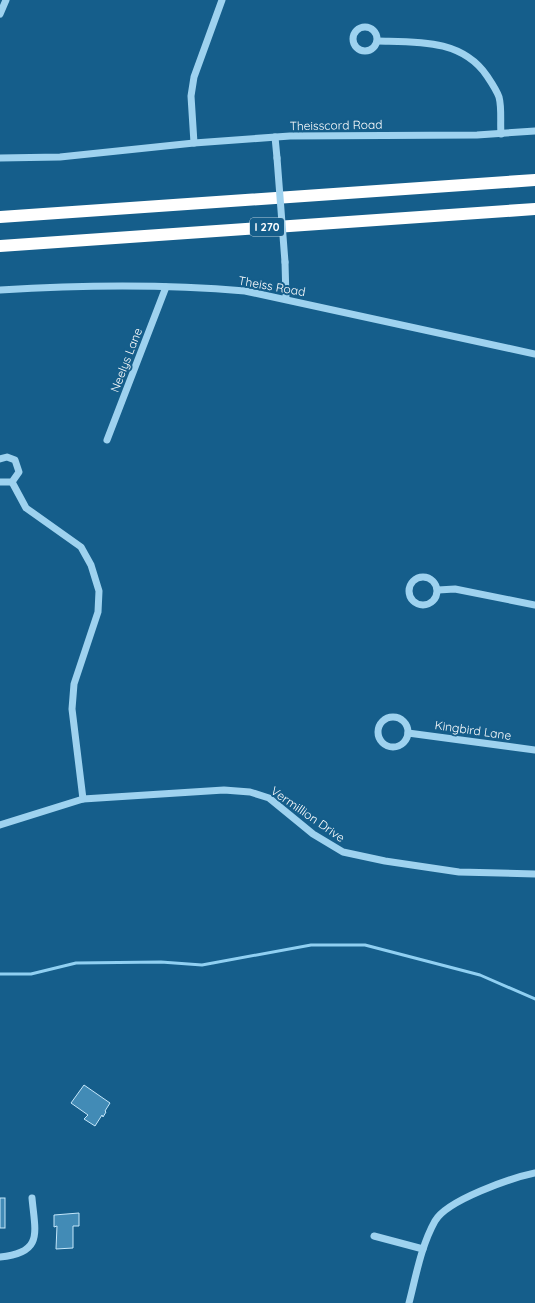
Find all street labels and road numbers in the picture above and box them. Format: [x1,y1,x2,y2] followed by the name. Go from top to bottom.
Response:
[289,117,383,133] street label: Theisscord Road
[250,218,284,236] road number: I 270
[237,273,307,299] street label: Theiss Road
[107,325,145,394] street label: Neelys Lane
[434,717,512,743] street label: Kingbird Lane
[268,783,348,845] street label: Vermillion Drive

